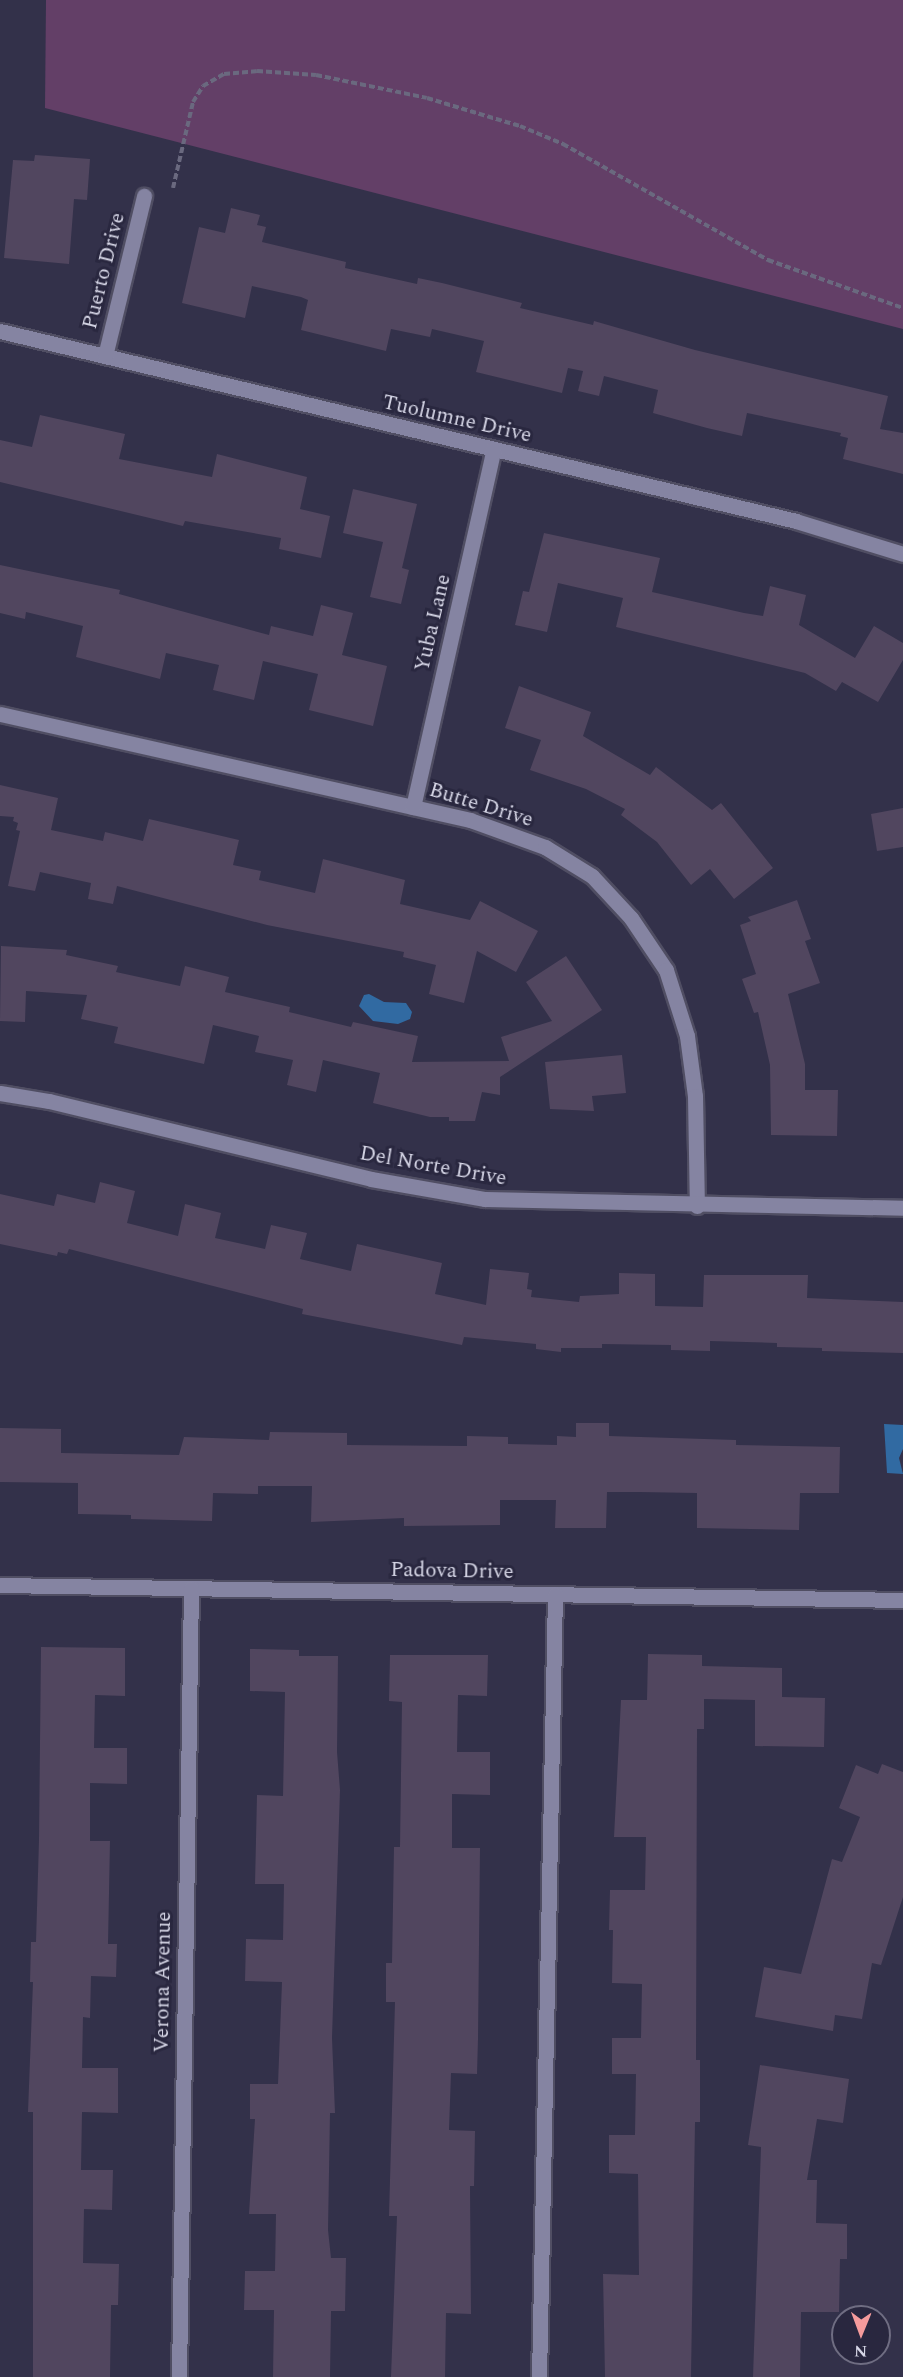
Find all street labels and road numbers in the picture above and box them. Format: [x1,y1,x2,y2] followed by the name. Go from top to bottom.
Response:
[77,210,131,332] street label: Puerto Drive
[380,390,534,448] street label: Tuolumne Drive
[410,572,456,674] street label: Yuba Lane
[426,777,536,833] street label: Butte Drive
[358,1141,508,1191] street label: Del Norte Drive
[390,1557,514,1585] street label: Padova Drive
[149,1911,177,2053] street label: Verona Avenue

